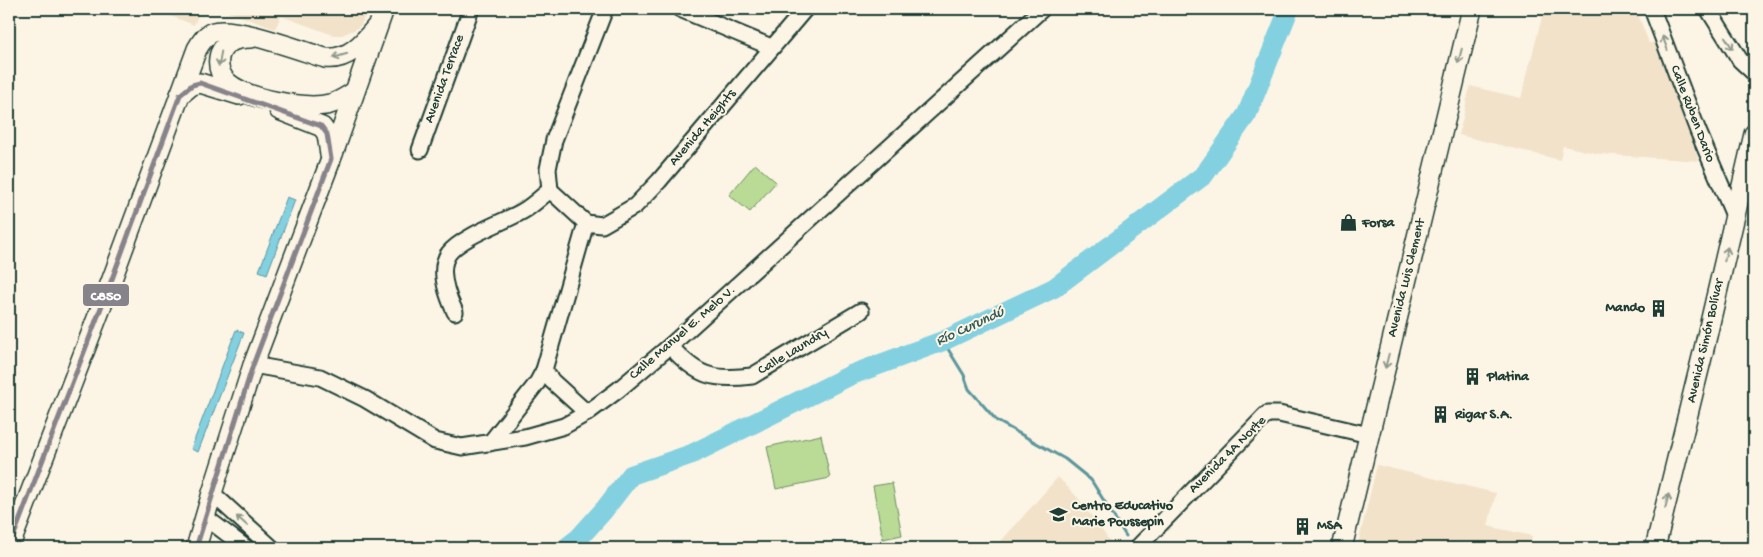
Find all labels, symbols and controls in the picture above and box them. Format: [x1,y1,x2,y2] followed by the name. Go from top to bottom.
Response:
[421,32,469,126] street label: Avenida Terrace
[1724,35,1734,49] one-way arrow
[1660,36,1669,51] one-way arrow
[1455,48,1464,64] one-way arrow
[215,51,224,67] one-way arrow
[332,51,348,61] one-way arrow
[1666,63,1718,165] street label: Calle Ruben Dario
[666,85,741,170] street label: Avenida Heights
[1338,213,1358,233] shop icon: Forsa
[1361,215,1396,232] place label: Forsa
[1384,216,1430,339] street label: Avenida Luis Clement
[1722,247,1731,263] one-way arrow
[1683,276,1729,405] street label: Avenida Simón Bolívar
[626,282,740,384] street label: Calle Manuel E. Melo V.
[82,283,130,307] line badge: C850
[90,289,121,306] text: C850
[1649,298,1669,318] building icon: Mando
[1605,300,1646,317] place label: Mando
[933,303,1009,351] water label: Río Curundú
[755,325,831,379] street label: Calle Laundry
[1382,352,1391,368] one-way arrow
[1463,367,1483,387] building icon: Platina
[1486,369,1530,386] place label: Platina
[1431,405,1451,425] building icon: Rigar S.A.
[1454,407,1513,424] place label: Rigar S.A.
[1186,412,1271,497] street label: Avenida 4A Norte
[1663,493,1672,509] one-way arrow
[1071,498,1174,531] place label: Centro Educativo Marie Poussepin
[1048,504,1068,524] school or university icon: Centro Educativo Marie Poussepin
[235,515,248,527] one-way arrow
[1293,516,1313,536] building icon: MSA
[1317,518,1343,535] place label: MSA

